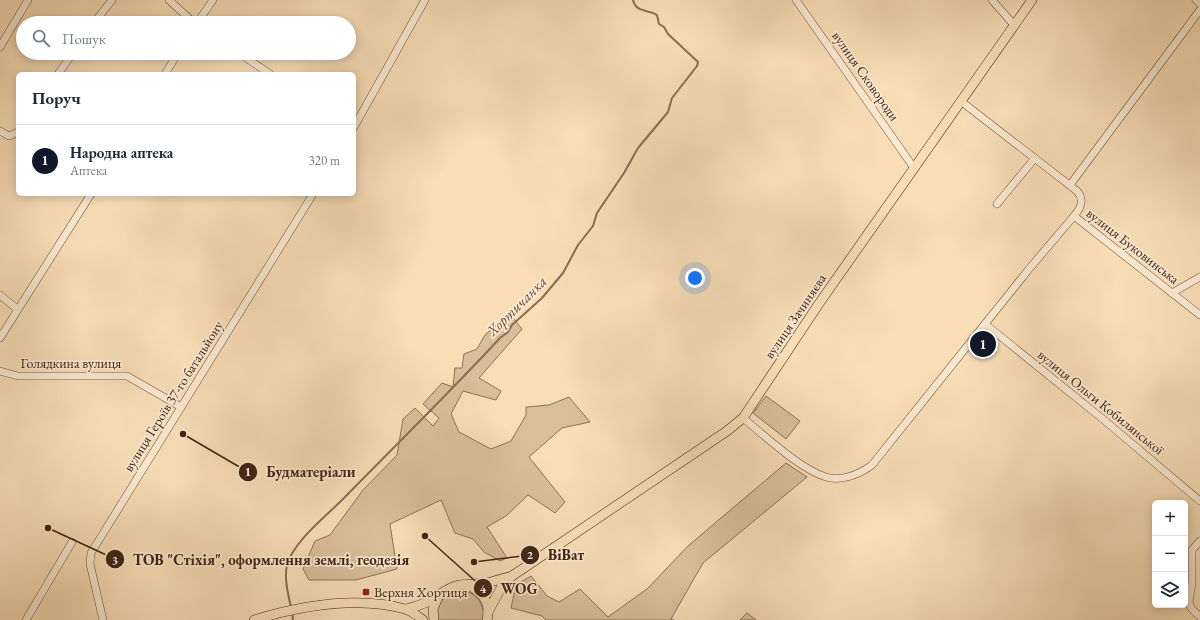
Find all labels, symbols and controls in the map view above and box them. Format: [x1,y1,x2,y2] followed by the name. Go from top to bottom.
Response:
[16,16,356,60] search box
[30,27,52,49] icon: search
[828,28,904,125] street label: вулиця Сковороди
[62,29,106,48] text: Пошук
[32,87,81,109] text: Поруч
[70,143,173,162] text: Народна аптека
[42,152,48,169] text: 1
[309,152,340,169] text: 320 m
[70,162,107,179] text: Аптека
[1083,204,1183,288] street label: вулиця Буковинська
[685,268,705,288] your location
[760,270,830,362] street label: вулиця Зачиняєва
[482,272,551,340] water label: Хортичанка
[119,316,227,475] street label: вулиця Героїв 37-го батальйону
[970,329,996,359] pin: 1
[1034,345,1168,459] street label: вулиця Ольги Кобилянської
[21,354,121,372] street label: Голядкина вулиця
[238,458,364,485] callout: Будматеріали
[266,462,356,481] text: Будматеріали
[245,464,251,480] text: 1
[1152,500,1188,608] map controls
[1152,500,1188,536] button: +
[1152,536,1188,572] button: −
[520,541,592,568] callout: ВіВат
[548,545,584,564] text: ВіВат
[105,546,418,573] callout: ТОВ "Стіхія", оформлення землі, геодезія
[527,547,534,563] text: 2
[133,550,409,569] text: ТОВ "Стіхія", оформлення землі, геодезія
[112,552,118,568] text: 3
[1152,572,1188,608] button: layers
[473,575,546,602] callout: WOG
[500,579,538,598] text: WOG
[480,581,487,597] text: 4
[374,583,468,601] place label: Верхня Хортиця
[361,587,371,597] marker: Верхня Хортиця

